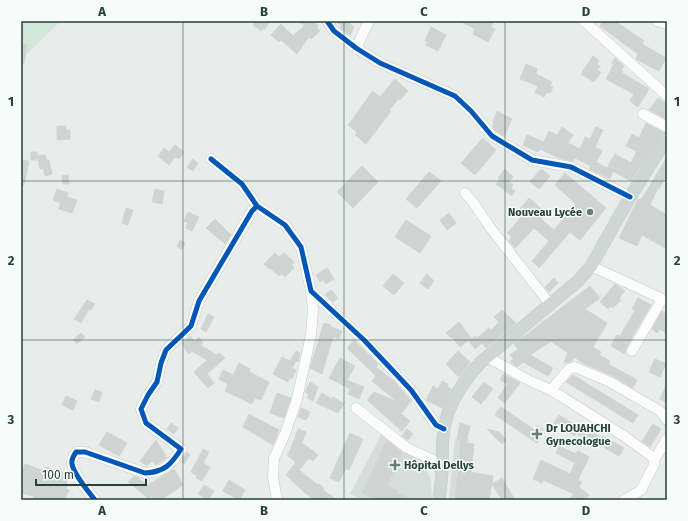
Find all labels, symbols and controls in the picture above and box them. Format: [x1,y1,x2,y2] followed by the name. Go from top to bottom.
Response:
[97,4,106,19] text: A
[260,4,268,19] text: B
[420,4,428,19] text: C
[582,4,591,19] text: D
[8,94,14,109] text: 1
[674,94,680,109] text: 1
[508,206,582,219] place label: Nouveau Lycée
[585,207,595,217] marker: Nouveau Lycée
[8,253,15,268] text: 2
[674,253,681,268] text: 2
[7,412,15,427] text: 3
[673,412,681,427] text: 3
[546,422,611,448] place label: Dr LOUAHCHI Gynecologue
[531,428,543,440] marker: Dr LOUAHCHI Gynecologue
[389,459,401,471] marker: Hôpital Dellys
[404,459,475,472] place label: Hôpital Dellys
[36,461,146,487] scale bar
[42,468,74,482] text: 100 m
[97,503,106,518] text: A
[260,503,268,518] text: B
[420,503,428,518] text: C
[582,503,591,518] text: D

